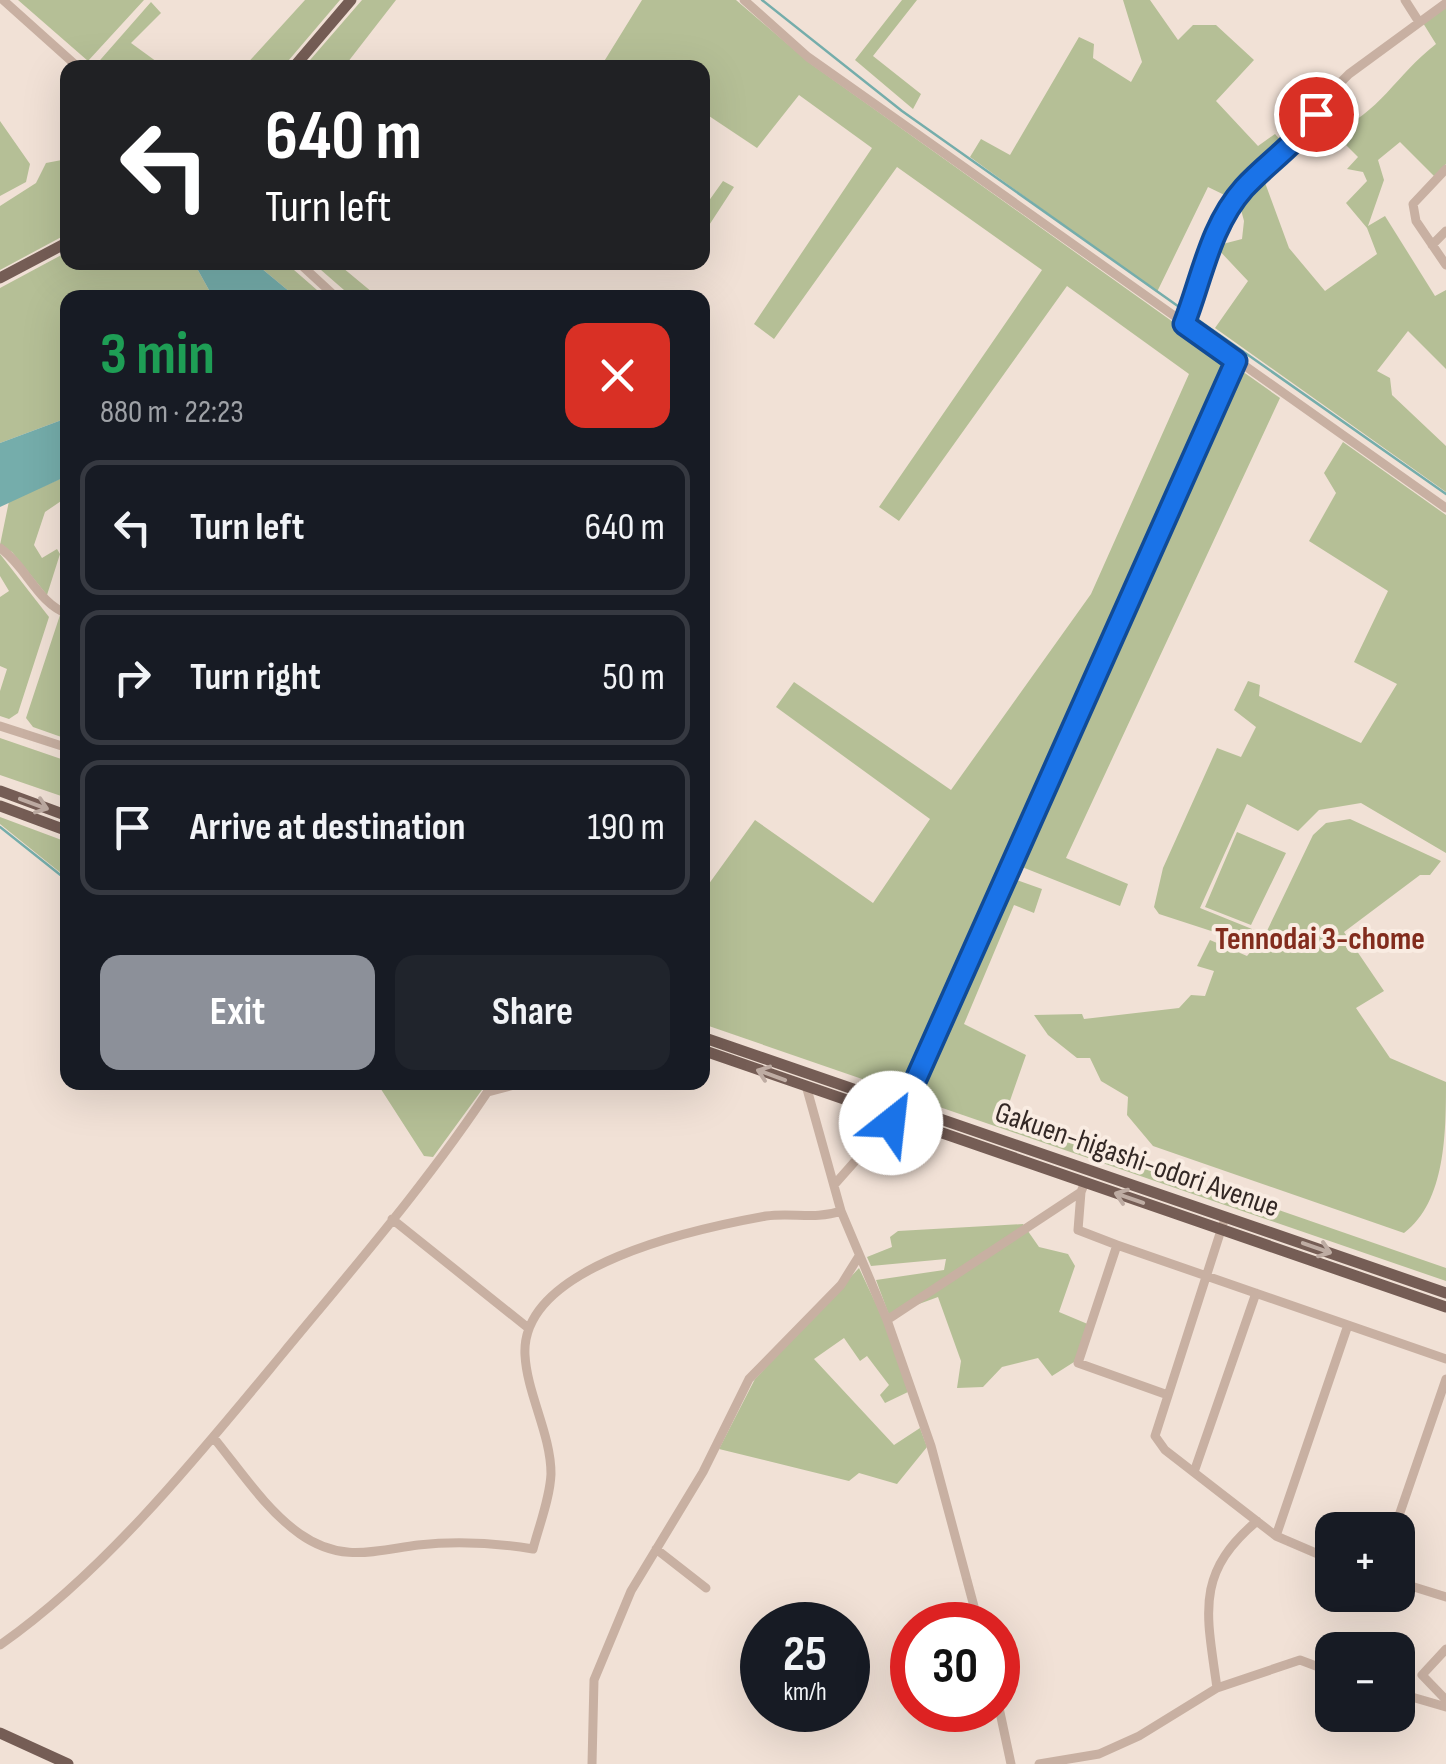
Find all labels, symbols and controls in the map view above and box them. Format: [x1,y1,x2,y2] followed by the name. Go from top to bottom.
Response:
[1274,72,1359,157] pin
[1289,87,1344,142] icon: arrive
[265,95,422,179] text: 640 m
[100,100,230,230] icon: left
[265,180,391,235] text: Turn left
[100,319,215,391] text: 3 min
[565,323,670,428] button: close
[100,393,244,432] text: 880 m · 22:23
[105,500,160,555] icon: left
[190,505,304,550] text: Turn left
[584,505,665,550] text: 640 m
[105,650,160,705] icon: right
[190,655,321,700] text: Turn right
[602,655,665,700] text: 50 m
[17,796,48,814] one-way arrow
[105,800,160,855] icon: arrive
[190,805,465,850] text: Arrive at destination
[587,805,665,850] text: 190 m
[1215,920,1425,959] district label: Tennodai 3-chome
[100,955,375,1070] button: Exit
[395,955,670,1070] button: Share
[756,1065,787,1083] one-way arrow
[839,1071,943,1175] position arrow
[990,1095,1284,1225] street label: Gakuen-higashi-odori Avenue
[1113,1187,1145,1205] one-way arrow
[1301,1241,1333,1259] one-way arrow
[1315,1512,1415,1732] map controls
[1315,1512,1415,1612] button: +
[890,1602,1020,1732] speed limit sign: 30
[783,1625,827,1685] text: 25
[1315,1632,1415,1732] button: −
[783,1677,827,1708] text: km/h

